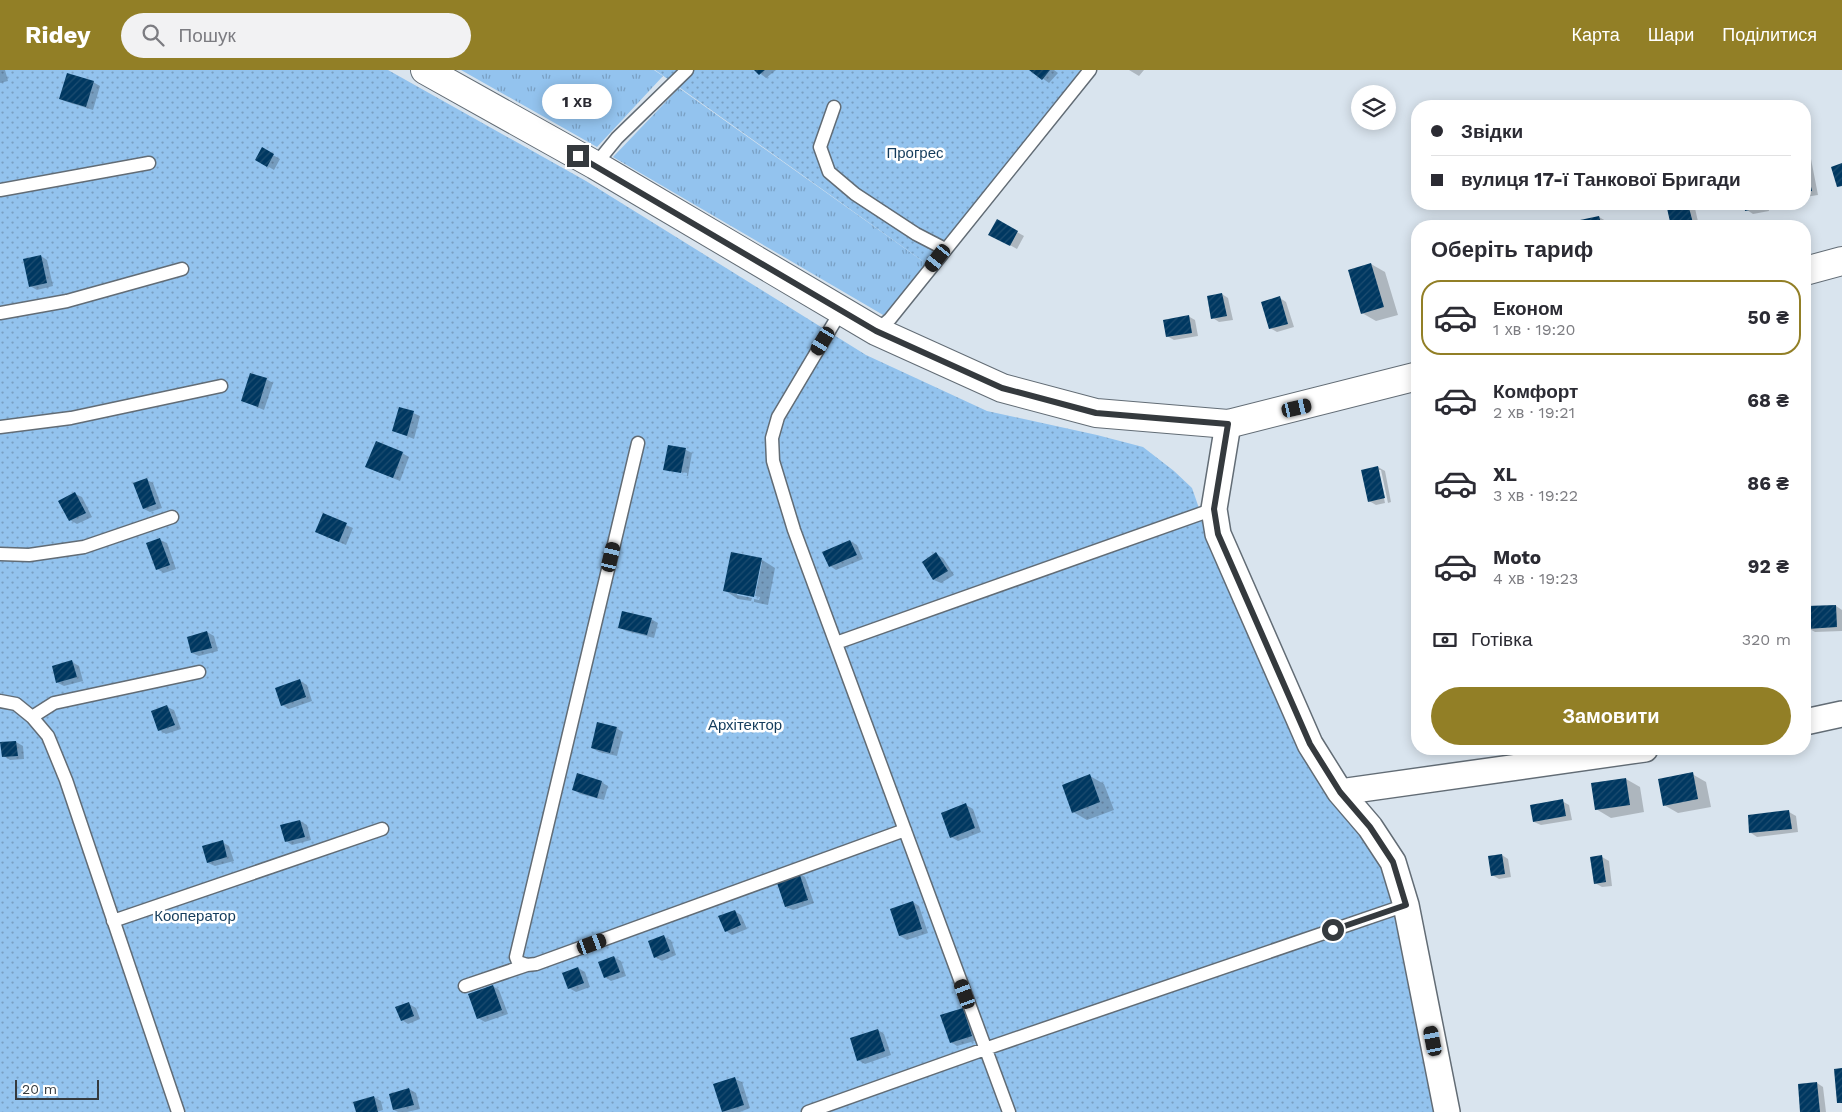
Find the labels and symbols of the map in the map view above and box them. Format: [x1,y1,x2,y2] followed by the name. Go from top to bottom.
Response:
[543,83,613,118] callout: 1 хв
[886,144,944,162] park label: Прогрес
[567,145,589,167] route end
[922,242,953,274] car
[808,324,837,358] car
[1280,397,1313,419] car
[600,541,621,573] car
[708,716,782,734] park label: Архітектор
[154,907,236,925] park label: Кооператор
[1322,919,1344,941] route start
[575,932,608,956] car
[952,977,977,1011] car
[1422,1025,1443,1057] car
[15,1077,99,1100] scale bar

